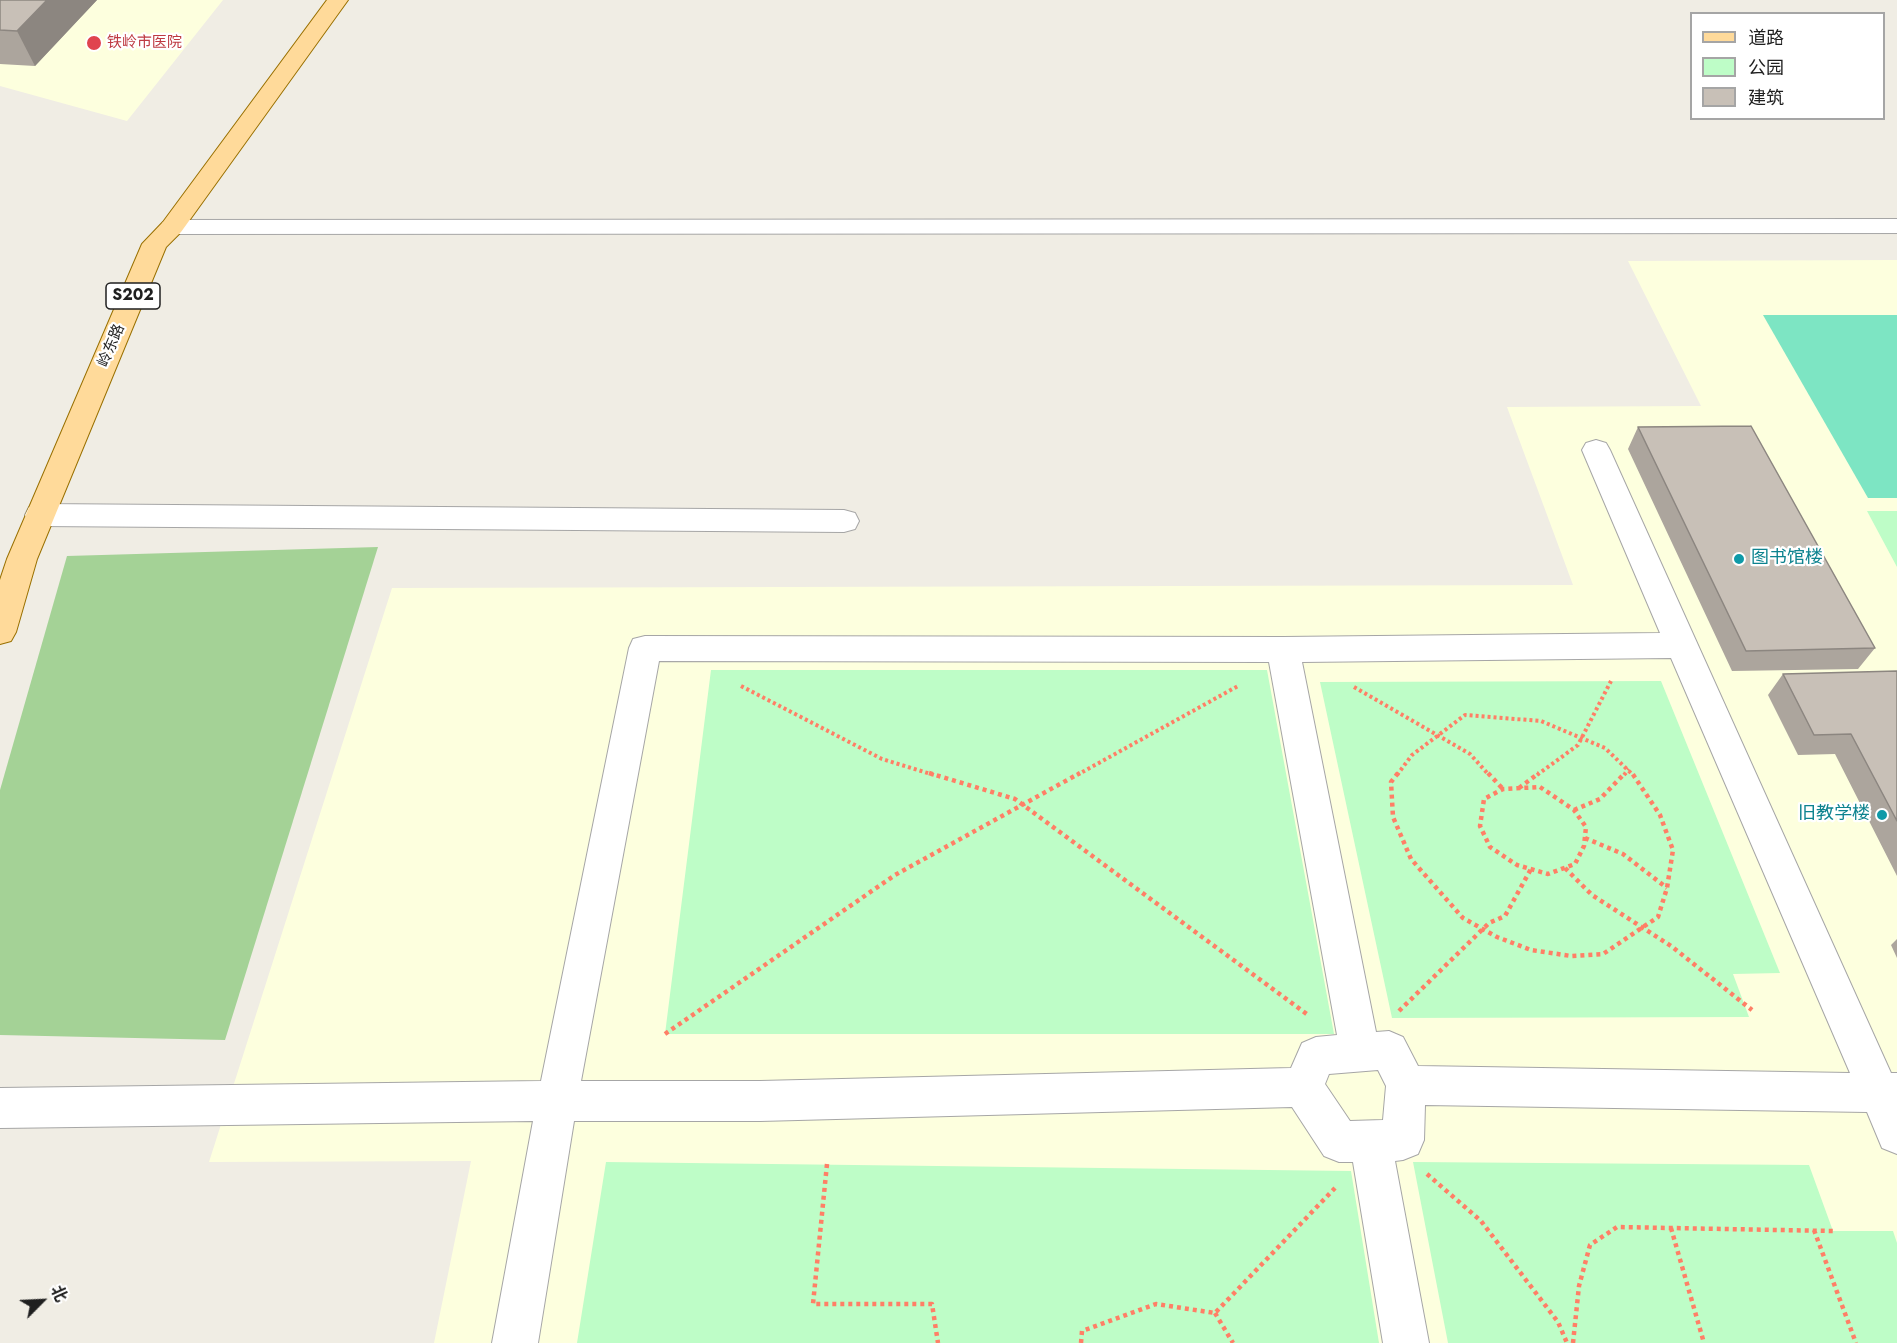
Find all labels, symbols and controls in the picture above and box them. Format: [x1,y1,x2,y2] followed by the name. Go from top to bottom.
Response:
[1690,12,1885,120] legend
[1748,25,1784,51] text: 道路
[85,34,103,52] marker: 铁岭市医院
[107,34,182,52] place label: 铁岭市医院
[1748,55,1784,81] text: 公园
[1748,85,1784,111] text: 建筑
[106,283,160,309] road number: S202
[95,322,129,370] street label: 岭东路
[1751,548,1823,570] place label: 图书馆楼
[1732,552,1746,566] marker: 图书馆楼
[1798,804,1870,826] place label: 旧教学楼
[1875,808,1889,822] marker: 旧教学楼
[12,1271,72,1331] north arrow
[45,1281,73,1305] text: 北

